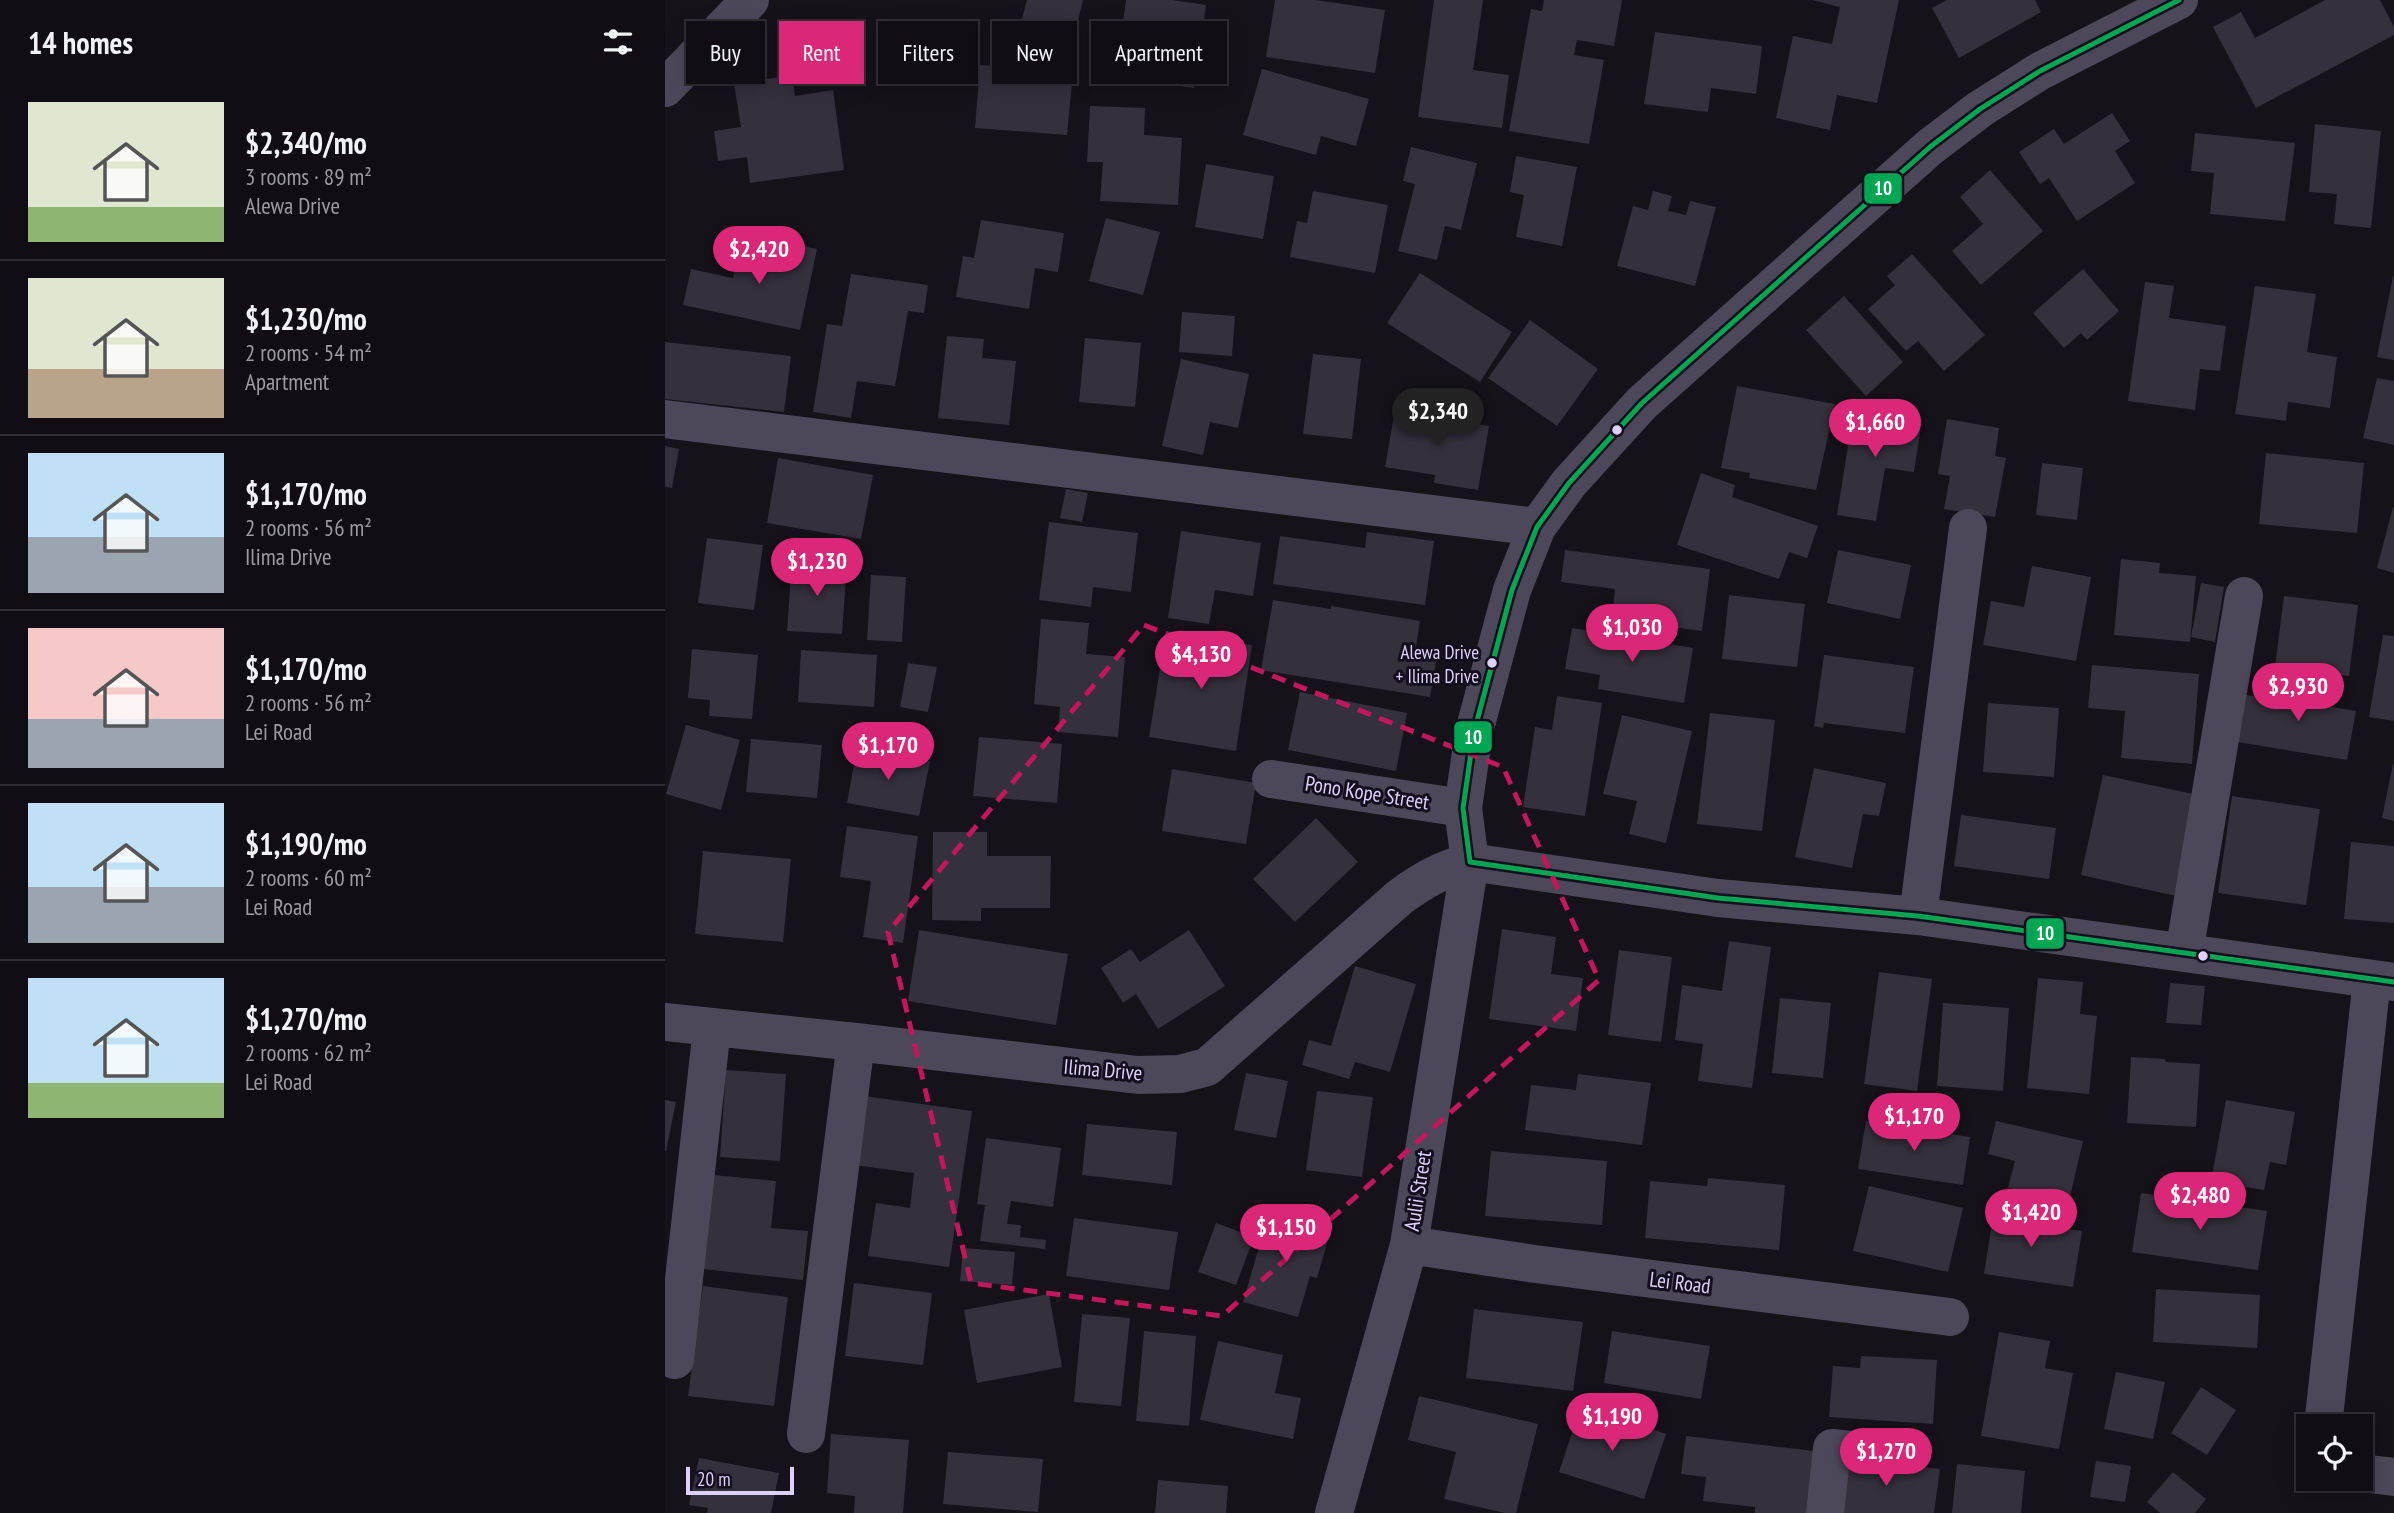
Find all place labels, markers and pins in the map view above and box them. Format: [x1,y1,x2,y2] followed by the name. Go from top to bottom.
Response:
[702,226,816,286] pin: $2,420
[1381,388,1495,448] pin: $2,340
[1818,400,1932,459] pin: $1,660
[1610,423,1624,437] unlabelled marker
[760,538,874,598] pin: $1,230
[1575,604,1689,664] pin: $1,030
[1144,632,1258,691] pin: $4,130
[1396,640,1479,688] place label: Alewa Drive + Ilima Drive
[1485,656,1499,670] marker: Alewa Drive + Ilima Drive
[2241,664,2355,723] pin: $2,930
[831,722,945,782] pin: $1,170
[2196,949,2210,963] unlabelled marker
[1857,1094,1971,1153] pin: $1,170
[2143,1172,2257,1232] pin: $2,480
[1974,1190,2088,1249] pin: $1,420
[1229,1204,1343,1264] pin: $1,150
[1555,1394,1669,1453] pin: $1,190
[1829,1428,1943,1488] pin: $1,270

